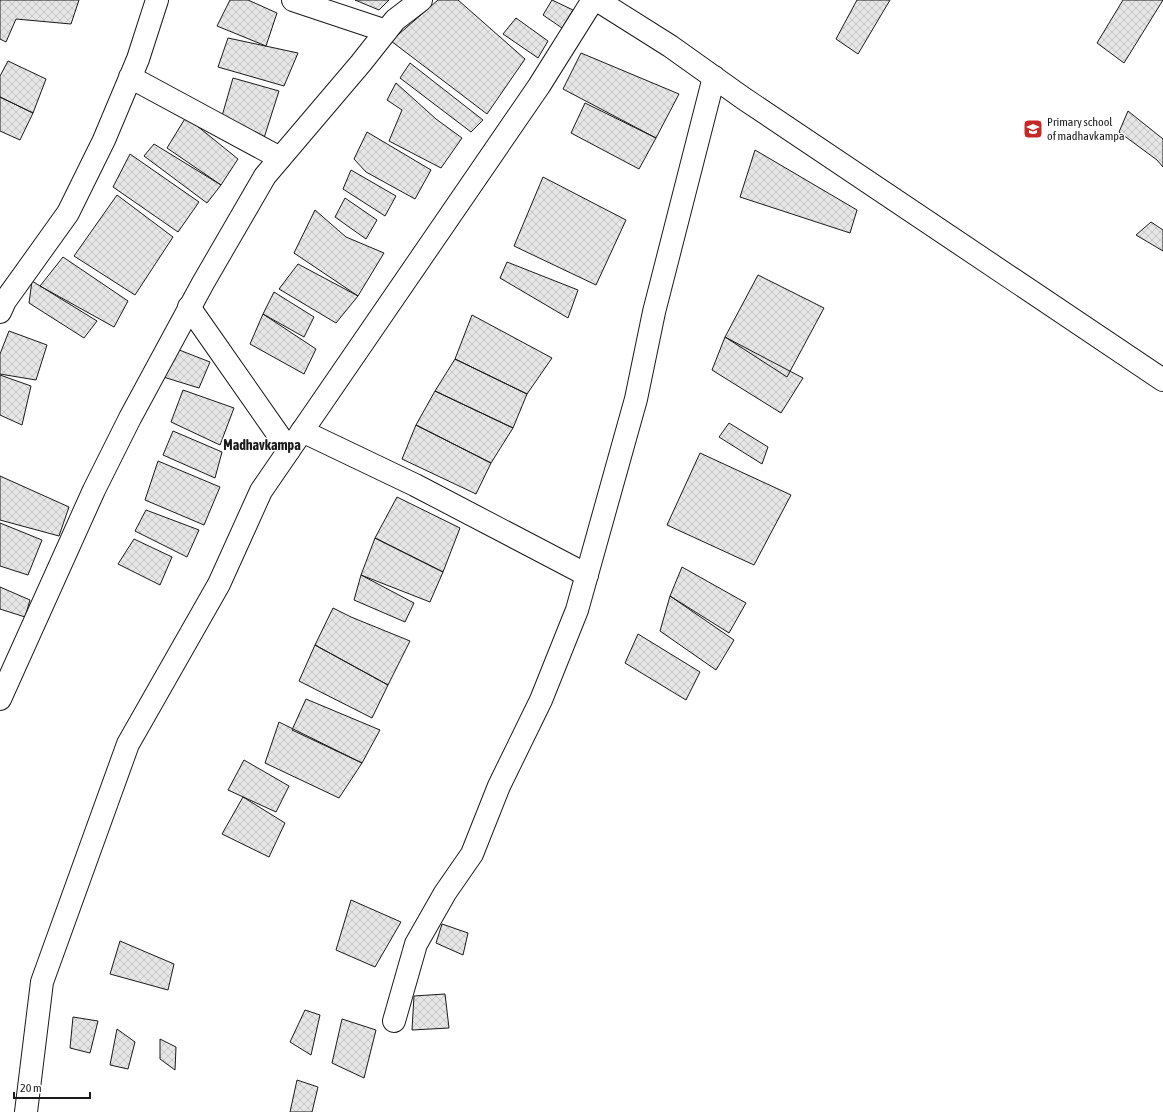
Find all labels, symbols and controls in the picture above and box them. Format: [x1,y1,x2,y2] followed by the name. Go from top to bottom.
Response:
[1047,115,1125,143] place label: Primary school of madhavkampa
[1022,118,1044,140] school or university icon: Primary school of madhavkampa
[223,437,301,453] district label: Madhavkampa
[14,1074,90,1100] scale bar
[20,1081,42,1095] text: 20 m

